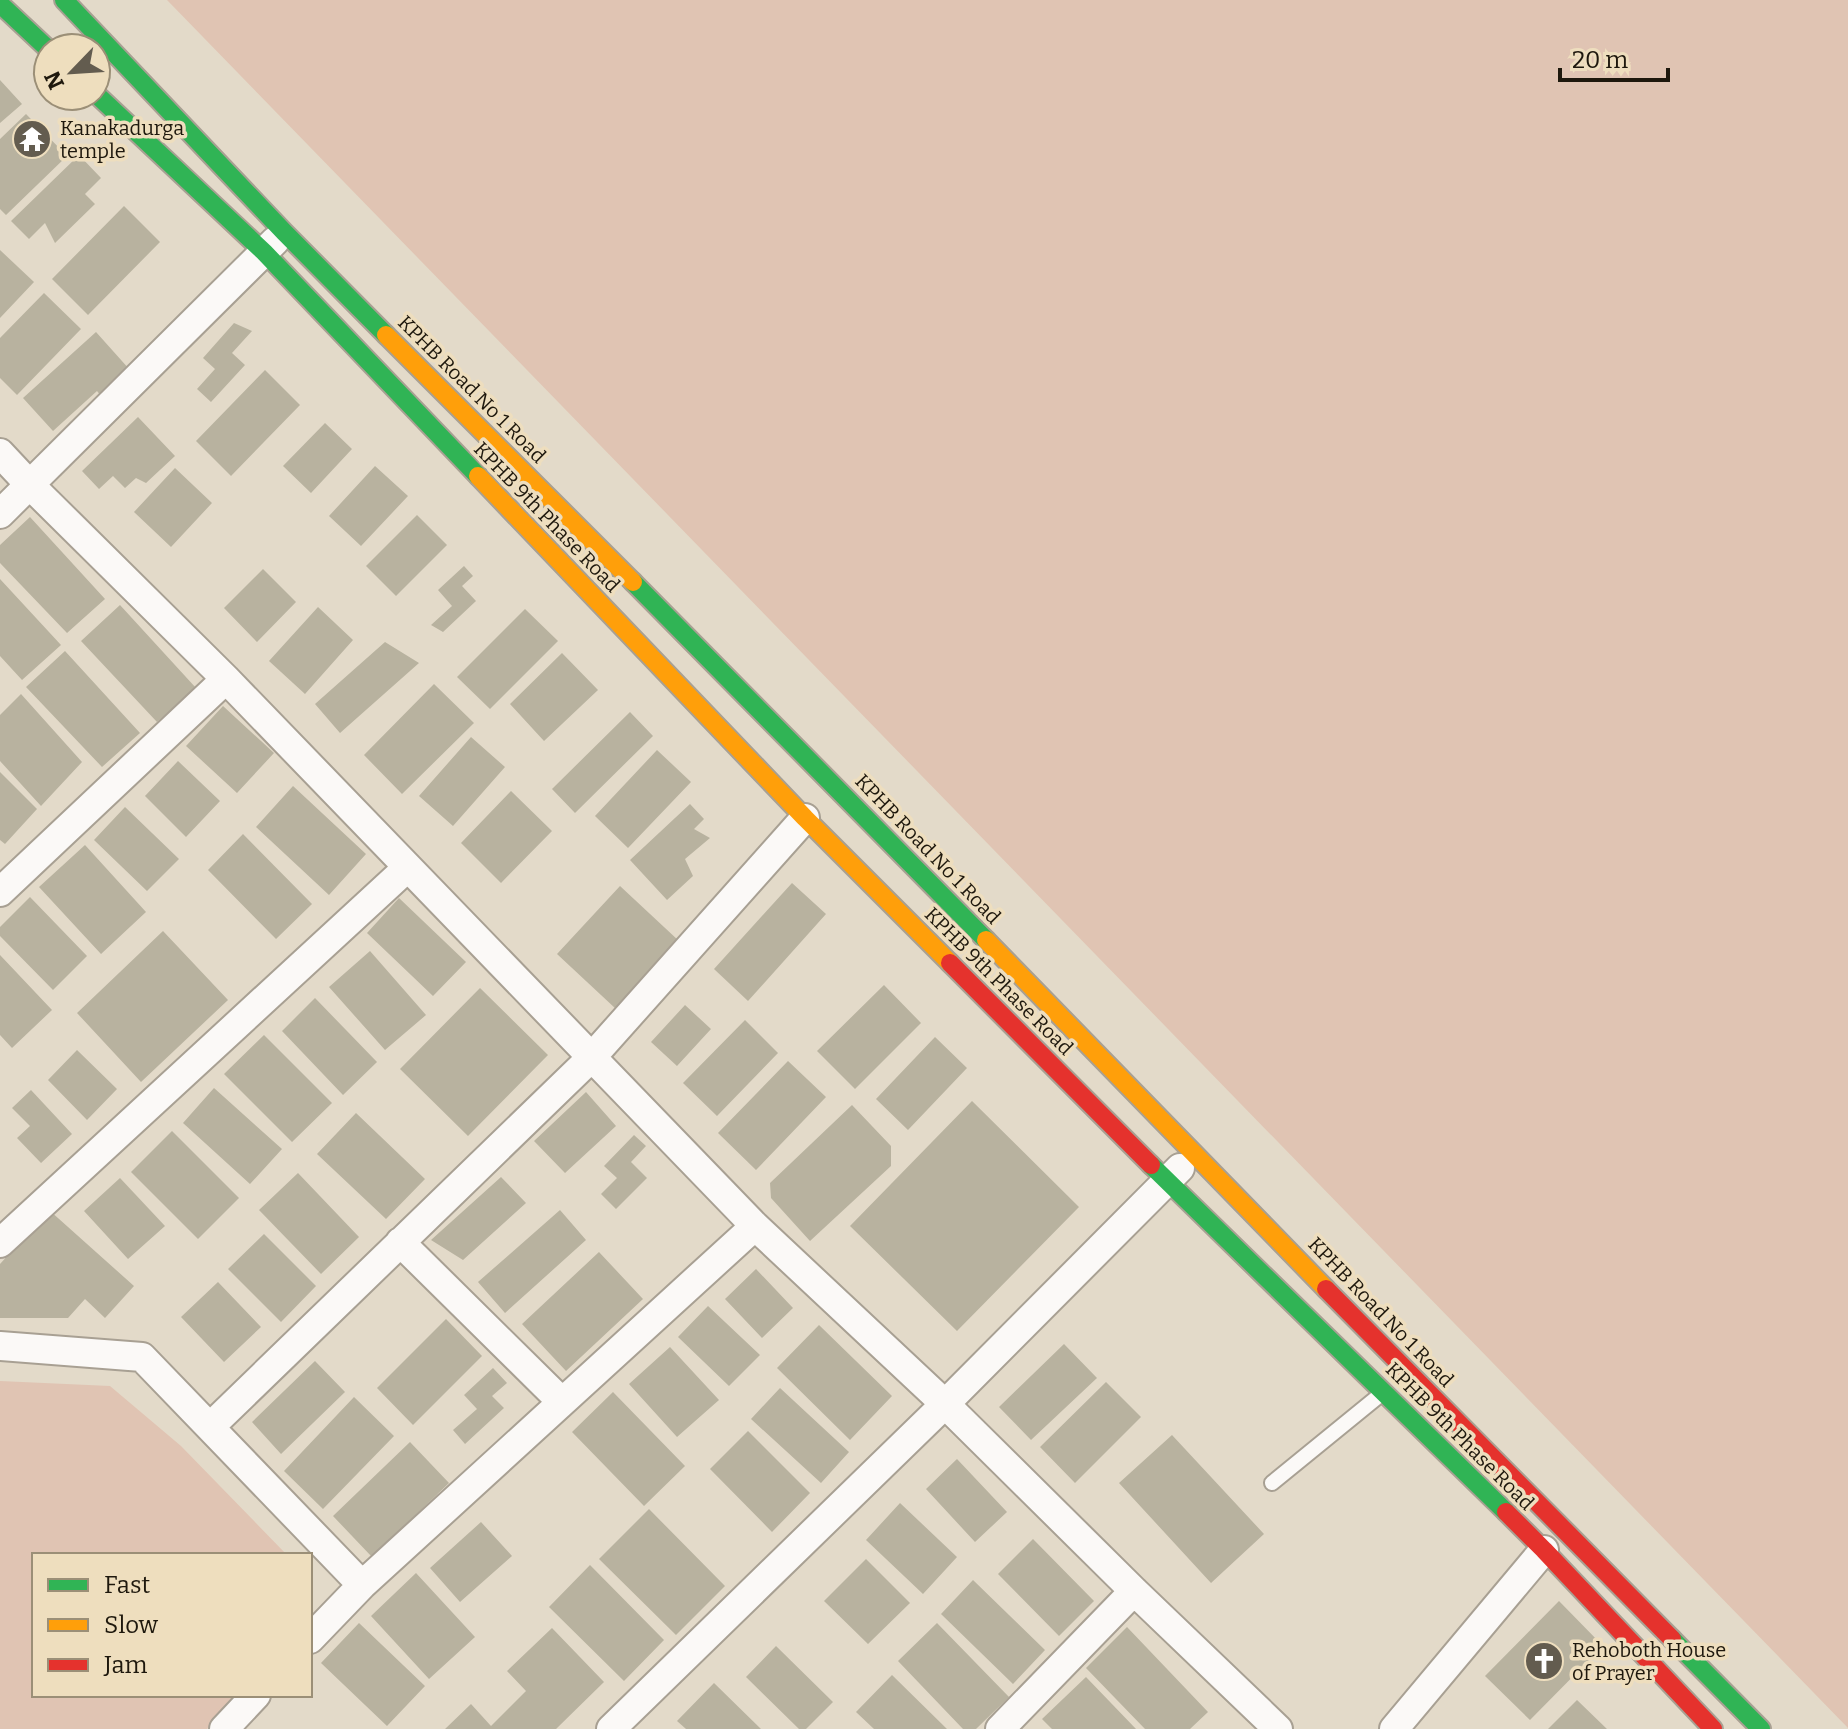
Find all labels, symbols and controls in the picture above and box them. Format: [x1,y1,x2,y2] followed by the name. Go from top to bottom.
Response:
[32,32,112,112] north arrow
[1560,32,1668,82] scale bar
[1572,46,1628,74] text: 20 m
[38,67,70,94] text: N
[60,116,184,163] place label: Kanakadurga temple
[11,118,53,160] temple icon: Kanakadurga temple
[393,310,551,468] street label: KPHB Road No 1 Road
[469,437,625,597] street label: KPHB 9th Phase Road
[850,769,1006,929] street label: KPHB Road No 1 Road
[920,902,1078,1060] street label: KPHB 9th Phase Road
[1303,1232,1459,1392] street label: KPHB Road No 1 Road
[1381,1357,1539,1515] street label: KPHB 9th Phase Road
[32,1553,312,1697] legend
[104,1571,150,1599] text: Fast
[104,1611,159,1639] text: Slow
[1572,1638,1726,1685] place label: Rehoboth House of Prayer
[1523,1640,1565,1682] church icon: Rehoboth House of Prayer
[103,1651,148,1679] text: Jam

